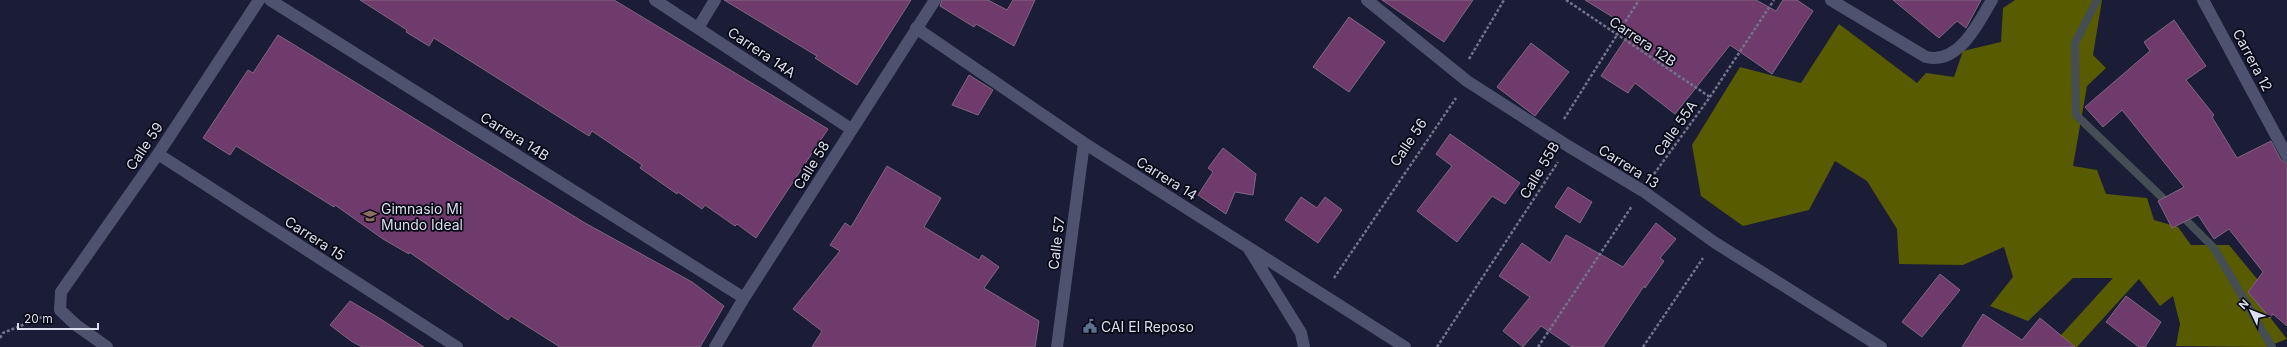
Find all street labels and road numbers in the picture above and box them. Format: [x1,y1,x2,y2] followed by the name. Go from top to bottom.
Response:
[1606,12,1680,70] street label: Carrera 12B
[725,23,799,81] street label: Carrera 14A
[2230,26,2276,94] street label: Carrera 12
[1650,97,1700,159] street label: Calle 55A
[478,108,552,164] street label: Carrera 14B
[1386,115,1430,169] street label: Calle 56
[122,119,166,173] street label: Calle 59
[789,138,833,192] street label: Calle 58
[1515,139,1563,201] street label: Calle 55B
[1596,141,1662,191] street label: Carrera 13
[1133,153,1201,203] street label: Carrera 14
[282,212,348,264] street label: Carrera 15
[1044,215,1068,271] street label: Calle 57

